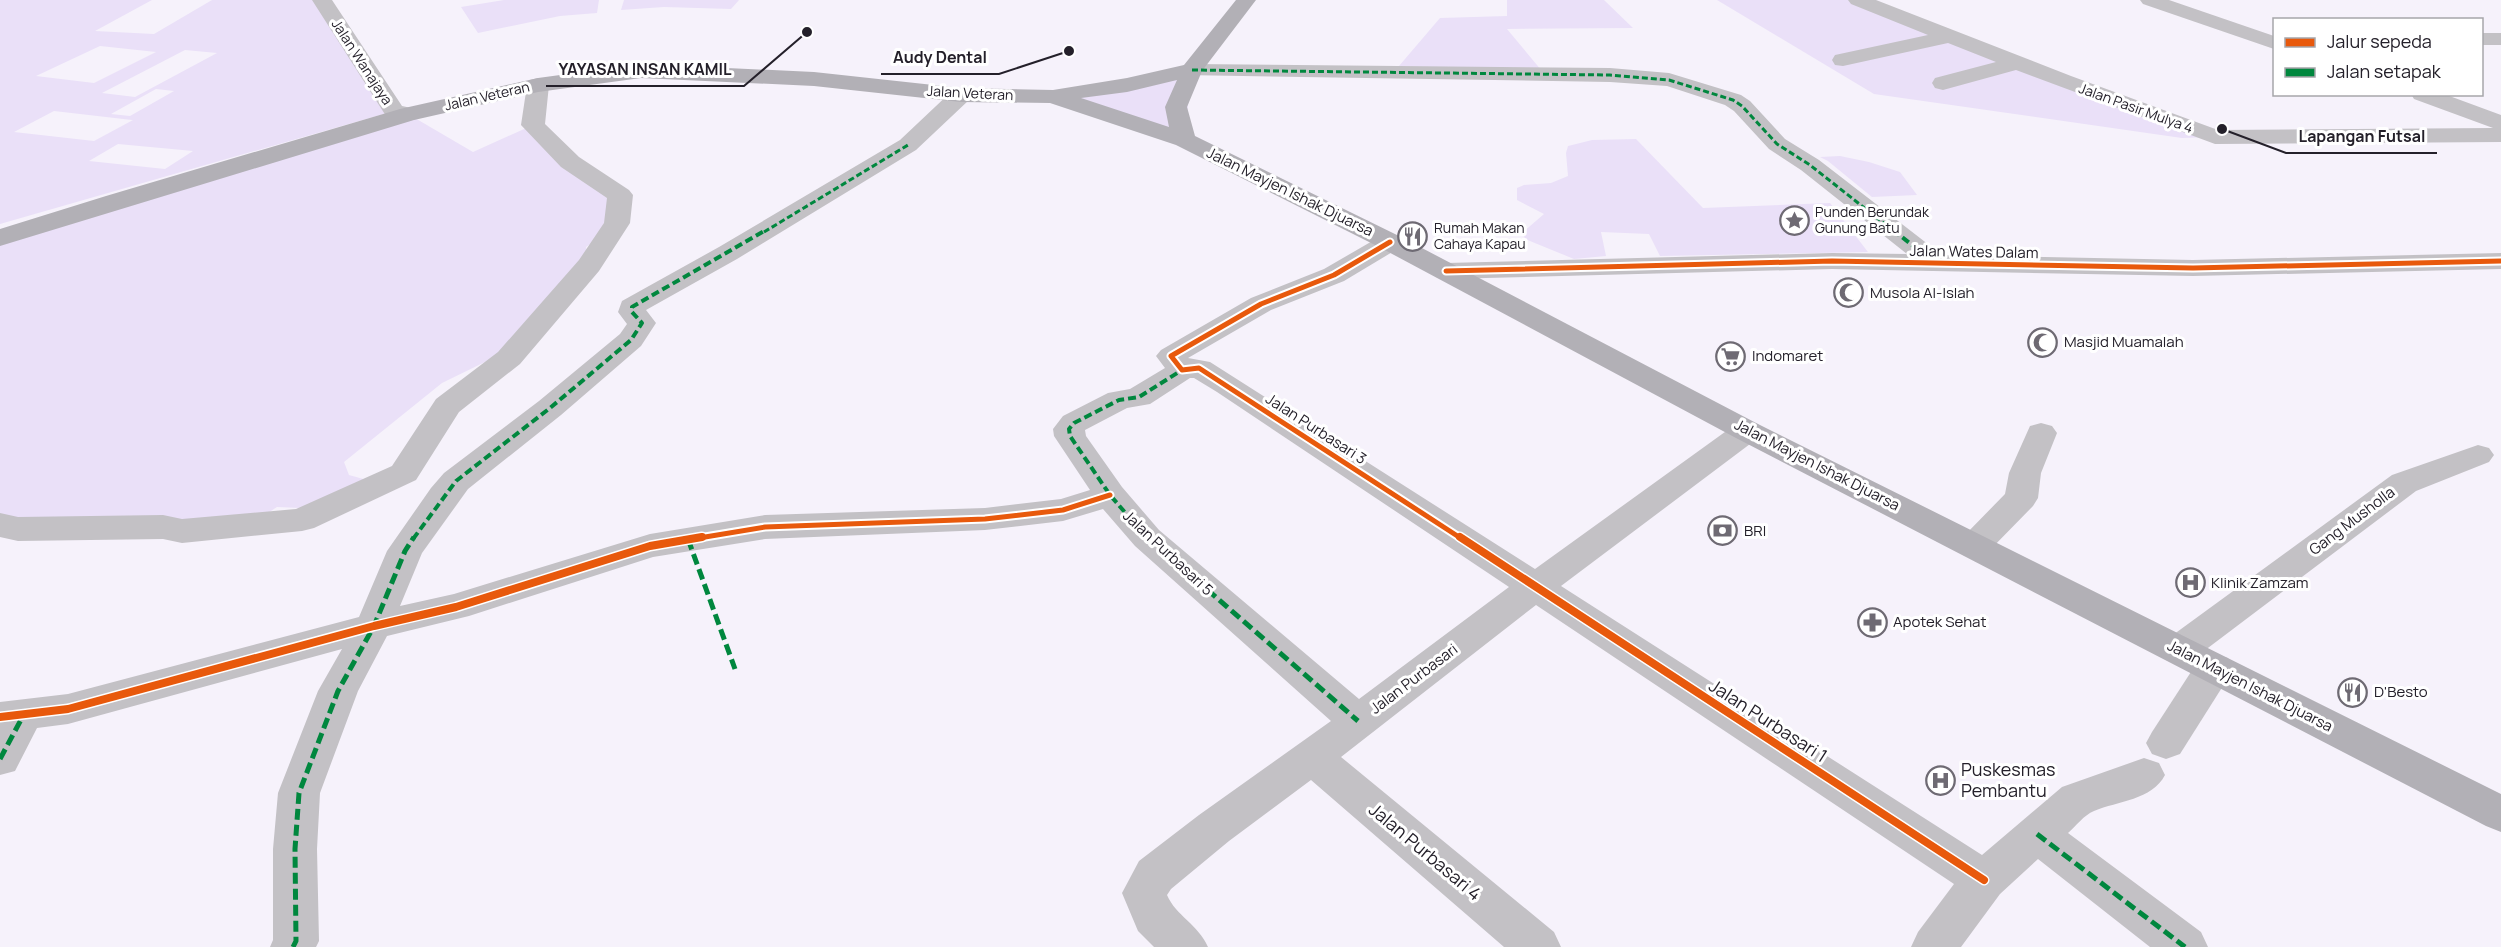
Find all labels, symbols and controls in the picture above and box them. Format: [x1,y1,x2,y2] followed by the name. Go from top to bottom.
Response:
[328,15,397,108] street label: Jalan Wanajaya
[2273,18,2483,96] legend
[2327,29,2432,53] text: Jalur sepeda
[881,40,999,74] callout: Audy Dental
[893,46,987,68] text: Audy Dental
[546,52,744,86] callout: YAYASAN INSAN KAMIL
[558,58,732,80] text: YAYASAN INSAN KAMIL
[2327,59,2442,83] text: Jalan setapak
[443,77,531,115] street label: Jalan Veteran
[2076,78,2196,137] street label: Jalan Pasir Mulya 4
[926,81,1014,104] street label: Jalan Veteran
[2286,119,2437,153] callout: Lapangan Futsal
[2299,125,2425,147] text: Lapangan Futsal
[1203,142,1377,241] street label: Jalan Mayjen Ishak Djuarsa
[1815,202,1930,237] place label: Punden Berundak Gunung Batu
[1778,204,1810,236] place icon: Punden Berundak Gunung Batu
[1434,218,1526,253] place label: Rumah Makan Cahaya Kapau
[1397,220,1429,252] restaurant icon: Rumah Makan Cahaya Kapau
[1909,240,2039,263] street label: Jalan Wates Dalam
[1833,277,1865,309] mosque icon: Musola Al-Islah
[1870,282,1975,303] place label: Musola Al-Islah
[2027,326,2059,358] mosque icon: Masjid Muamalah
[2064,331,2184,352] place label: Masjid Muamalah
[1715,340,1747,372] supermarket icon: Indomaret
[1752,345,1823,366] place label: Indomaret
[1262,388,1371,469] street label: Jalan Purbasari 3
[1731,414,1904,515] street label: Jalan Mayjen Ishak Djuarsa
[2305,481,2399,560] street label: Gang Musholla
[1119,505,1218,600] street label: Jalan Purbasari 5
[1707,515,1739,547] bank icon: BRI
[1744,520,1766,541] place label: BRI
[2174,567,2206,599] hospital icon: Klinik Zamzam
[2211,572,2309,593] place label: Klinik Zamzam
[1856,606,1888,638] pharmacy icon: Apotek Sehat
[1893,611,1986,632] place label: Apotek Sehat
[2164,635,2337,736] street label: Jalan Mayjen Ishak Djuarsa
[1366,639,1462,719] street label: Jalan Purbasari
[1705,673,1832,767] street label: Jalan Purbasari 1
[2337,676,2369,708] restaurant icon: D'Besto
[2374,681,2428,702] place label: D'Besto
[1961,757,2055,802] place label: Puskesmas Pembantu
[1924,764,1956,796] hospital icon: Puskesmas Pembantu
[1364,797,1487,905] street label: Jalan Purbasari 4

